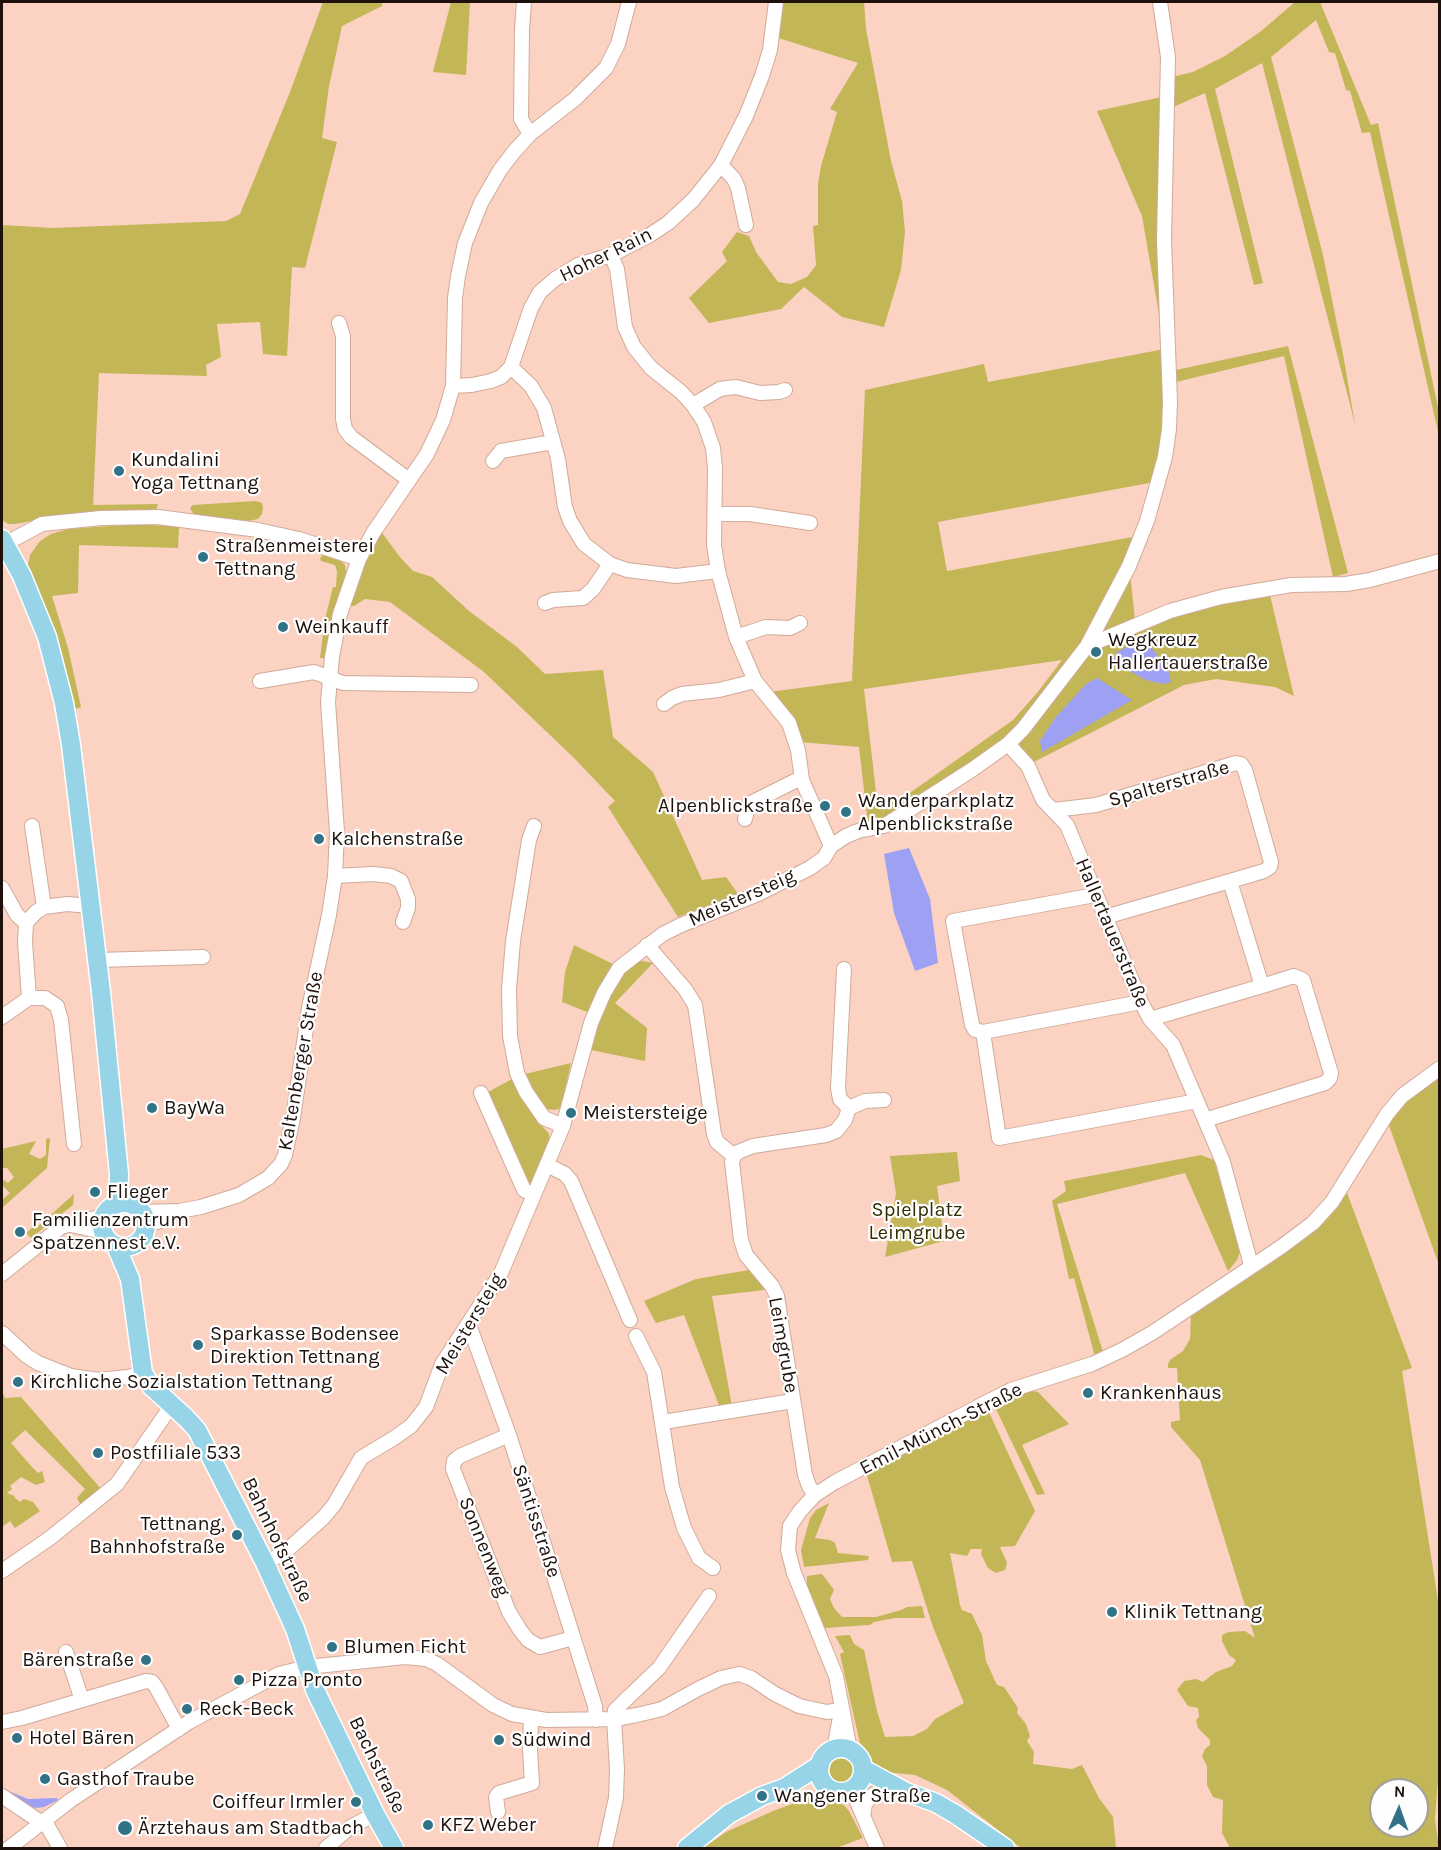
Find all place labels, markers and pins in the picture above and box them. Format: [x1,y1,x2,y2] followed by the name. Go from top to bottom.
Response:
[131,448,259,495] place label: Kundalini Yoga Tettnang
[112,464,126,478] marker: Kundalini Yoga Tettnang
[215,534,374,581] place label: Straßenmeisterei Tettnang
[196,550,210,564] marker: Straßenmeisterei Tettnang
[295,615,389,639] place label: Weinkauff
[276,620,290,634] marker: Weinkauff
[1108,628,1268,675] place label: Wegkreuz Hallertauerstraße
[1089,645,1103,659] marker: Wegkreuz Hallertauerstraße
[858,789,1014,836] place label: Wanderparkplatz Alpenblickstraße
[658,794,813,818] place label: Alpenblickstraße
[818,799,832,813] marker: Alpenblickstraße
[839,805,853,819] marker: Wanderparkplatz Alpenblickstraße
[331,827,463,851] place label: Kalchenstraße
[312,832,326,846] marker: Kalchenstraße
[164,1096,225,1120] place label: BayWa
[145,1101,159,1115] marker: BayWa
[583,1101,708,1125] place label: Meistersteige
[564,1106,578,1120] marker: Meistersteige
[107,1180,168,1204] place label: Flieger
[88,1185,102,1199] marker: Flieger
[32,1208,189,1255] place label: Familienzentrum Spatzennest e.V.
[13,1225,27,1239] marker: Familienzentrum Spatzennest e.V.
[210,1322,399,1369] place label: Sparkasse Bodensee Direktion Tettnang
[191,1338,205,1352] marker: Sparkasse Bodensee Direktion Tettnang
[30,1370,332,1394] place label: Kirchliche Sozialstation Tettnang
[11,1375,25,1389] marker: Kirchliche Sozialstation Tettnang
[1100,1381,1222,1405] place label: Krankenhaus
[1081,1386,1095,1400] marker: Krankenhaus
[110,1441,241,1465] place label: Postfiliale 533
[91,1446,105,1460] marker: Postfiliale 533
[89,1512,225,1559] place label: Tettnang, Bahnhofstraße
[230,1528,244,1542] marker: Tettnang, Bahnhofstraße
[1124,1600,1262,1624] place label: Klinik Tettnang
[1105,1605,1119,1619] marker: Klinik Tettnang
[344,1635,466,1659] place label: Blumen Ficht
[325,1640,339,1654] marker: Blumen Ficht
[22,1648,134,1672] place label: Bärenstraße
[139,1653,153,1667] marker: Bärenstraße
[251,1668,363,1692] place label: Pizza Pronto
[232,1673,246,1687] marker: Pizza Pronto
[199,1697,294,1721] place label: Reck-Beck
[180,1702,194,1716] marker: Reck-Beck
[29,1726,134,1750] place label: Hotel Bären
[511,1728,591,1752] place label: Südwind
[10,1731,24,1745] marker: Hotel Bären
[492,1733,506,1747] marker: Südwind
[57,1767,195,1791] place label: Gasthof Traube
[38,1772,52,1786] marker: Gasthof Traube
[774,1784,931,1808] place label: Wangener Straße
[755,1789,769,1803] marker: Wangener Straße
[212,1790,344,1814] place label: Coiffeur Irmler
[349,1795,363,1809] marker: Coiffeur Irmler
[440,1813,536,1837] place label: KFZ Weber
[138,1816,364,1840] place label: Ärztehaus am Stadtbach
[421,1818,435,1832] marker: KFZ Weber
[116,1819,134,1837] marker: Ärztehaus am Stadtbach

